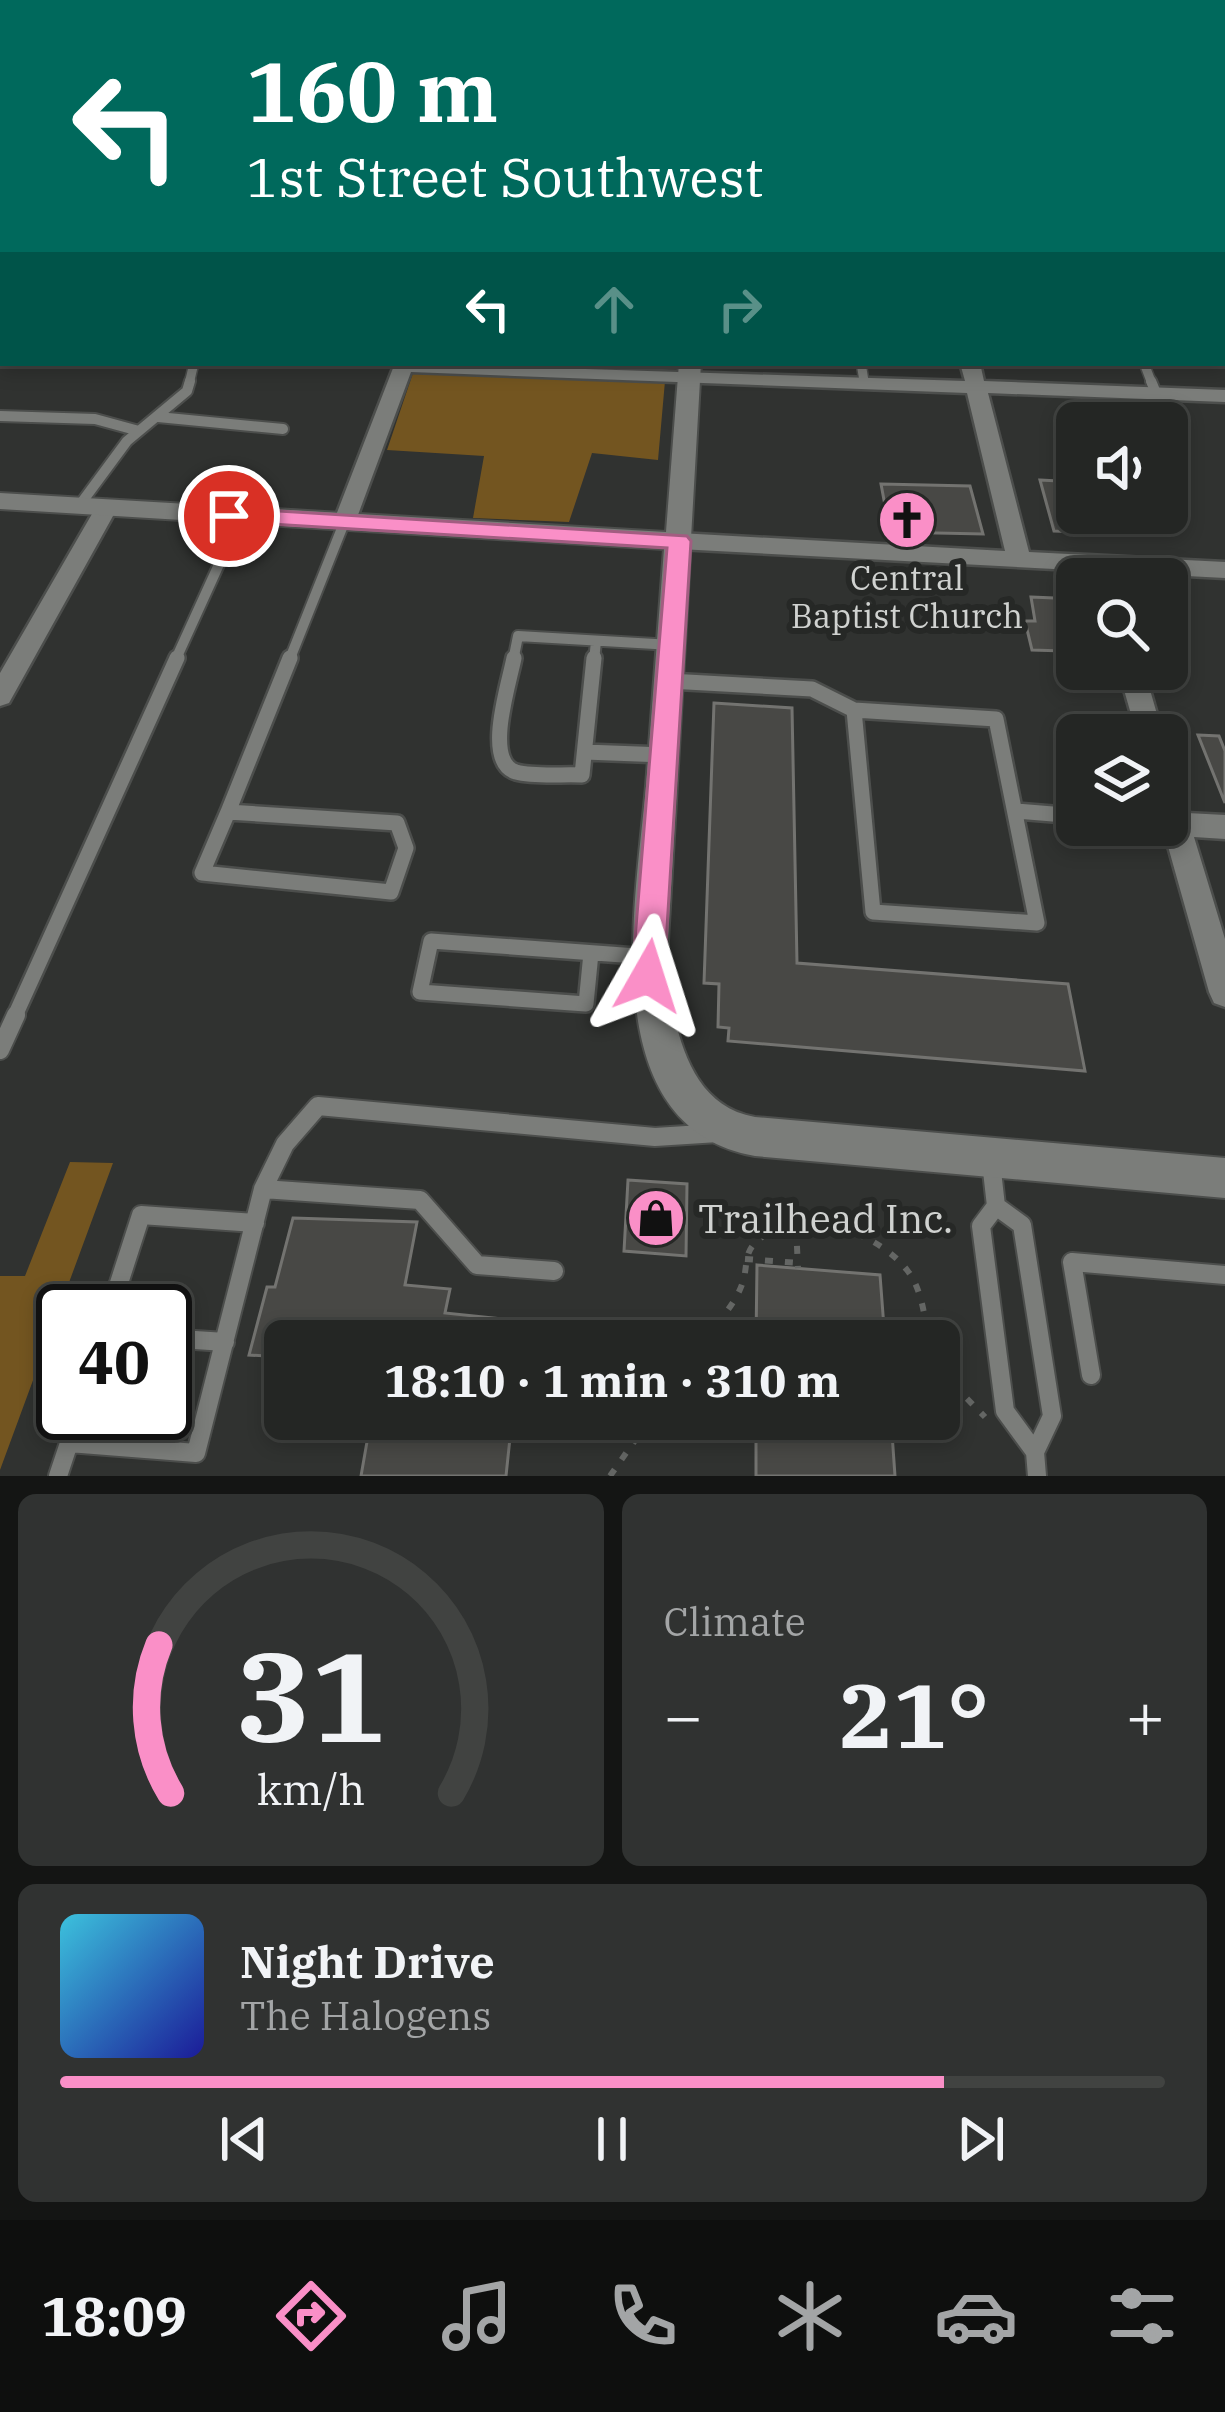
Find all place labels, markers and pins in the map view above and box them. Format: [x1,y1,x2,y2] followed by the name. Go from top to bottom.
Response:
[178,465,280,567] pin
[876,489,938,551] church icon: Central Baptist Church
[791,556,1023,637] place label: Central Baptist Church
[625,1187,687,1249] shop icon: Trailhead Inc.
[698,1193,953,1244] place label: Trailhead Inc.

